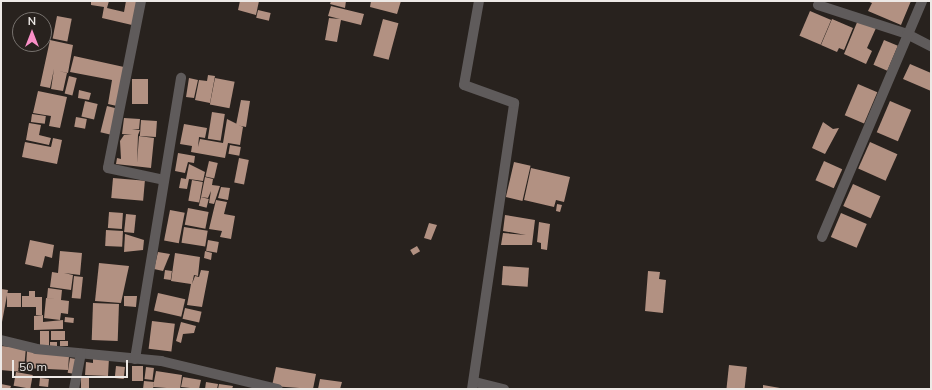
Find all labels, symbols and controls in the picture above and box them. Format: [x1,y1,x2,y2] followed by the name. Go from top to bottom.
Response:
[12,12,52,52] north arrow
[28,14,36,28] text: N
[14,352,130,378] scale bar
[19,359,47,374] text: 50 m

